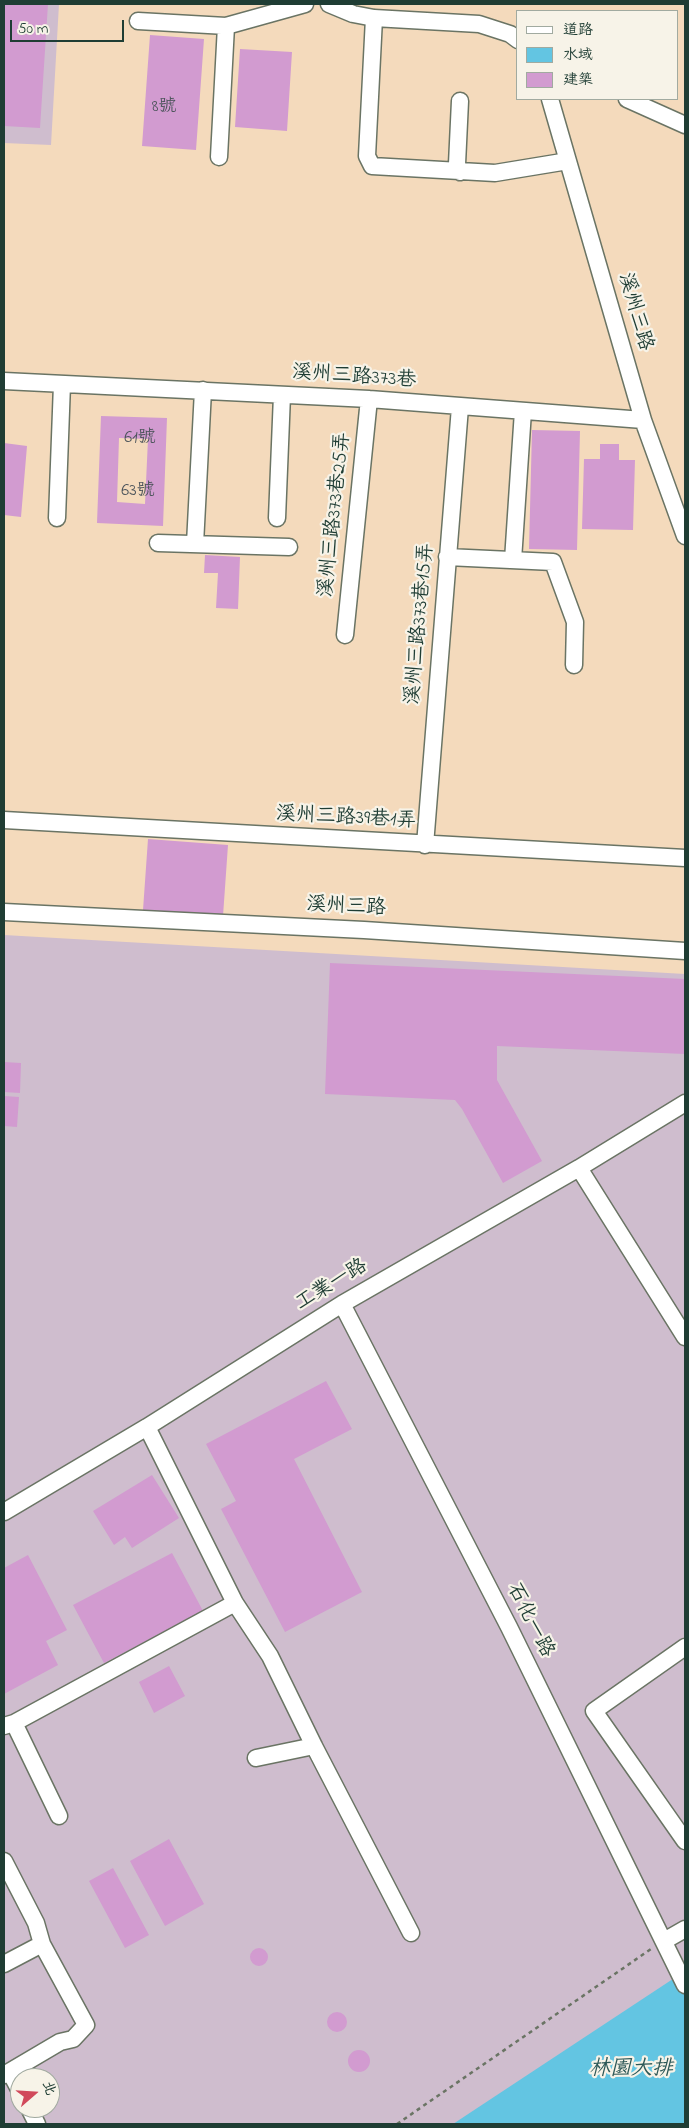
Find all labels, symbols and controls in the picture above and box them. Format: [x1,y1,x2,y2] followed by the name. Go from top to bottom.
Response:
[12,10,126,42] scale bar
[516,10,679,100] legend
[18,18,48,40] text: 50 m
[563,19,593,41] text: 道路
[563,44,593,66] text: 水域
[563,69,593,91] text: 建築
[152,97,176,119] house number: 8號
[611,270,657,354] street label: 溪州三路
[291,362,417,394] street label: 溪州三路373巷
[124,428,156,450] house number: 61號
[315,431,357,599] street label: 溪州三路373巷25弄
[121,481,155,503] house number: 63號
[402,542,440,706] street label: 溪州三路373巷15弄
[275,803,417,835] street label: 溪州三路39巷1弄
[305,894,387,922] street label: 溪州三路
[292,1255,372,1317] street label: 工業一路
[500,1580,558,1662] street label: 石化一路
[589,2058,673,2084] water label: 林園大排
[10,2068,60,2118] north arrow
[37,2078,61,2098] text: 北

